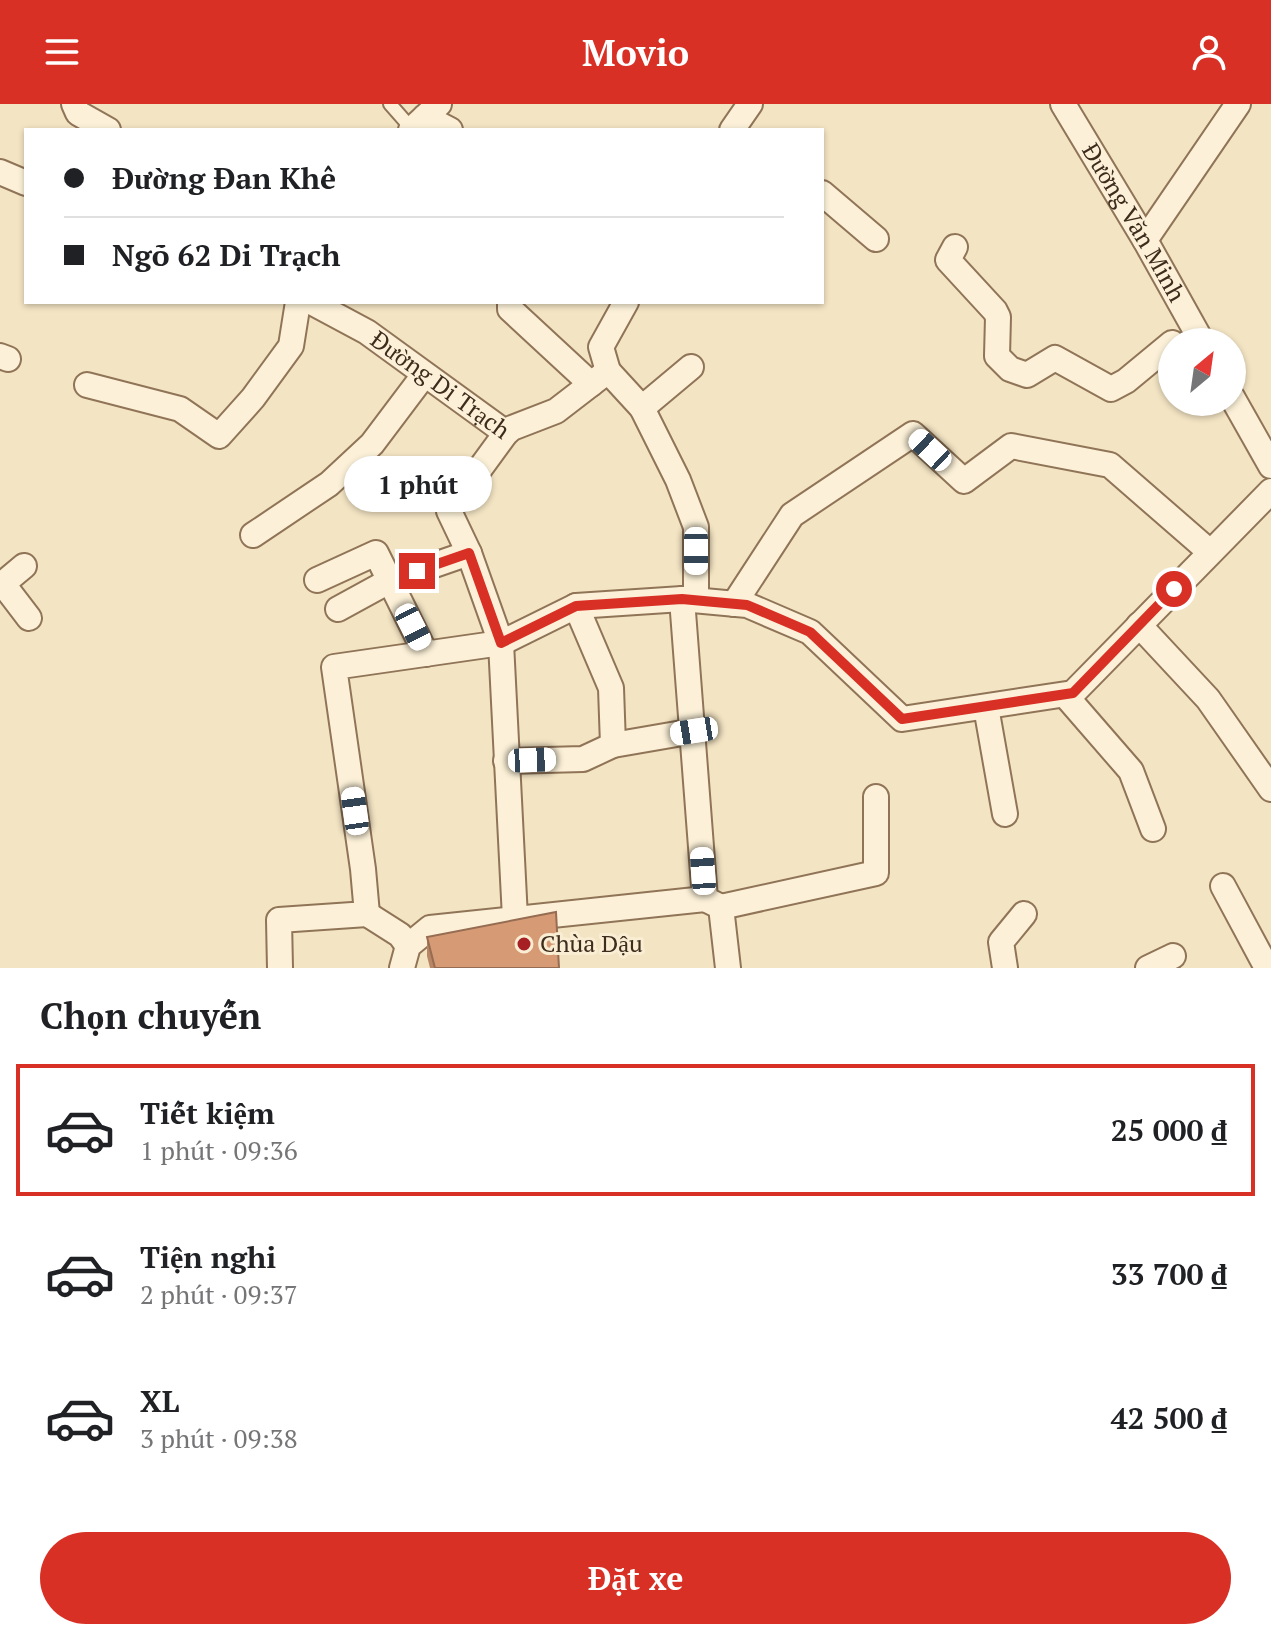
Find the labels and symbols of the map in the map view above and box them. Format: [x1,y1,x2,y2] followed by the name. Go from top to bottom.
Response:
[1075,137,1193,307] street label: Đường Văn Minh
[365,323,517,446] street label: Đường Di Trạch
[1158,328,1246,416] north arrow
[904,425,956,475] car
[343,455,491,511] callout: 1 phút
[684,527,708,575] car
[399,553,435,589] route end
[1156,571,1192,607] route start
[391,600,435,654] car
[668,715,720,747] car
[508,747,556,773] car
[340,786,370,836] car
[689,846,717,896] car
[540,927,643,959] place label: Chùa Dậu
[515,935,533,953] marker: Chùa Dậu

